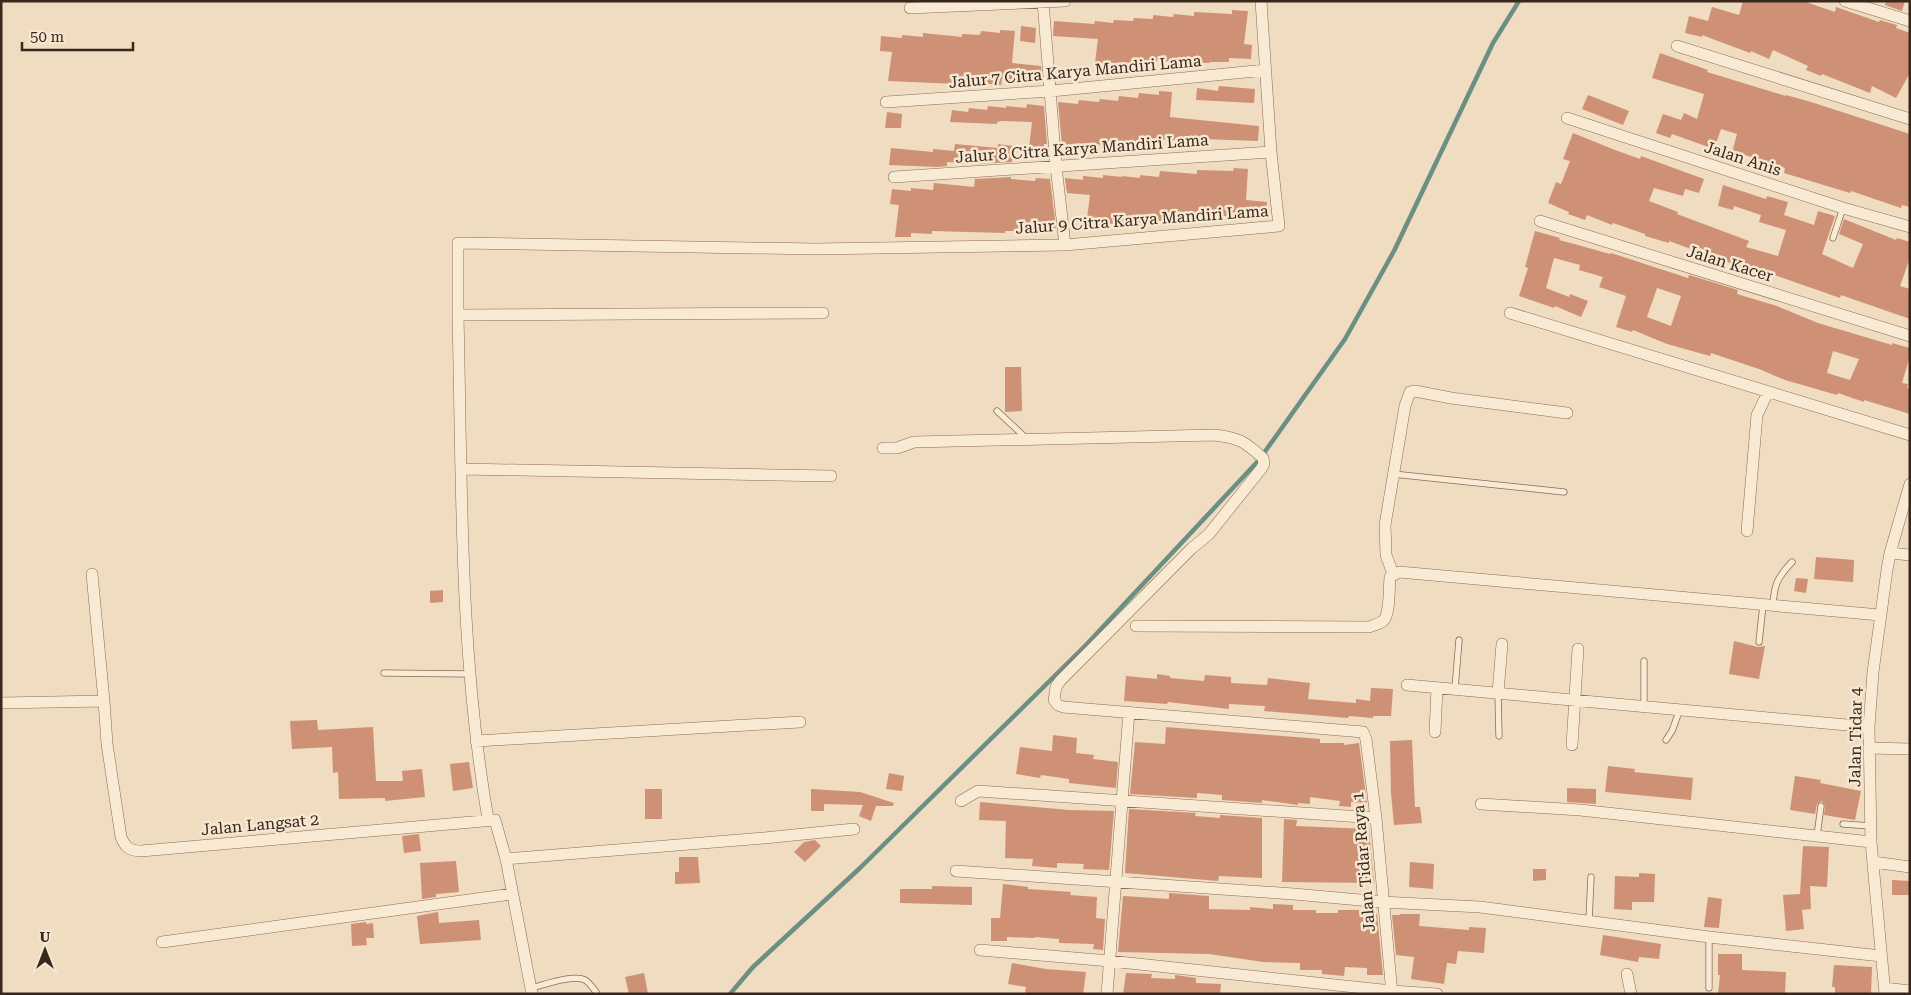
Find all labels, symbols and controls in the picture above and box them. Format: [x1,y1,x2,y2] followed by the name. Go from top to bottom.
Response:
[22,20,134,52] scale bar
[30,28,65,46] text: 50 m
[948,51,1203,92] street label: Jalur 7 Citra Karya Mandiri Lama
[955,130,1210,167] street label: Jalur 8 Citra Karya Mandiri Lama
[1702,137,1784,180] street label: Jalan Anis
[1015,201,1270,238] street label: Jalur 9 Citra Karya Mandiri Lama
[1684,241,1776,286] street label: Jalan Kacer
[1845,687,1866,787] street label: Jalan Tidar 4
[1348,791,1379,933] street label: Jalan Tidar Raya 1
[200,810,320,839] street label: Jalan Langsat 2
[20,925,70,975] north arrow
[40,929,51,945] text: U

